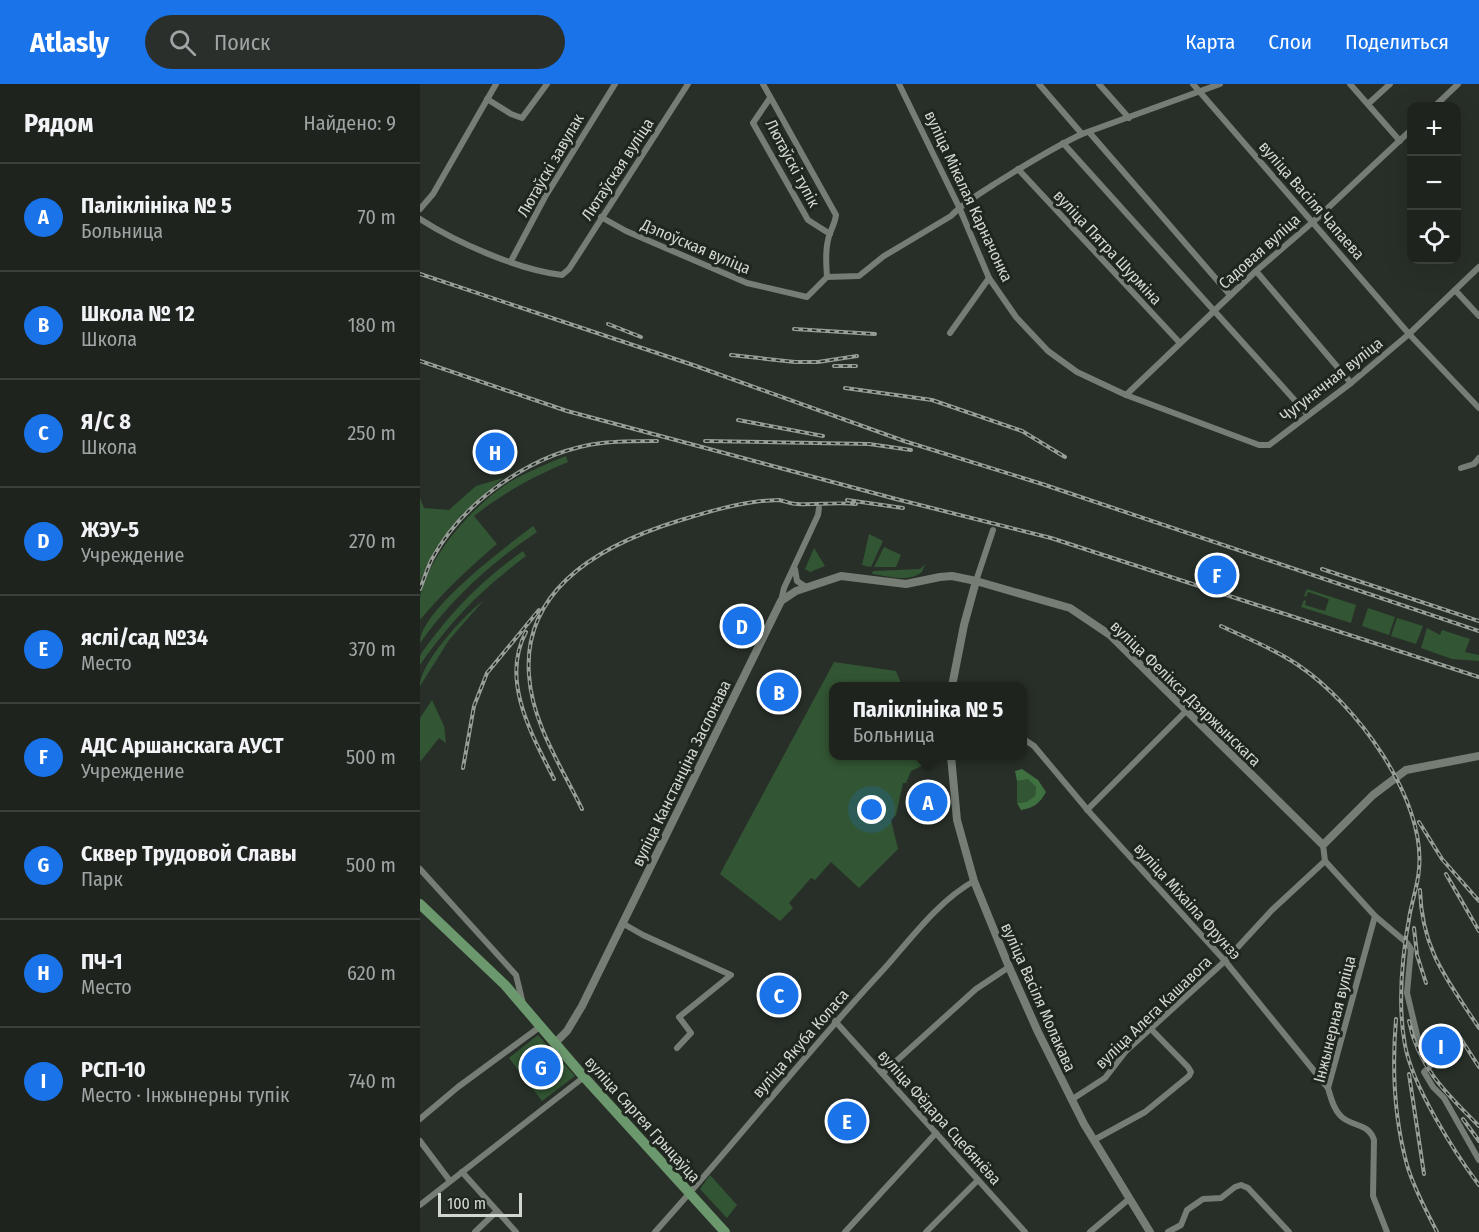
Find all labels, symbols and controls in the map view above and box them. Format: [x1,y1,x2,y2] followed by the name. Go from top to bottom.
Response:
[145,15,565,69] search box
[30,26,109,59] text: Atlasly
[166,26,199,59] icon: search
[214,29,270,56] text: Поиск
[1185,29,1235,55] text: Карта
[1268,29,1312,55] text: Слои
[1345,29,1449,55] text: Поделиться
[1407,102,1461,264] map controls
[1407,102,1461,156] button: +
[24,108,93,139] text: Рядом
[921,108,1017,285] street label: вуліца Мікалая Карначонка
[513,110,588,220] street label: Лютаўскі завулак
[304,111,396,135] text: Найдено: 9
[577,114,658,224] street label: Лютаўская вуліца
[761,116,824,211] street label: Лютаўскі тупік
[1255,137,1368,264] street label: вуліца Васіля Чапаева
[1407,156,1461,210] button: −
[1049,186,1166,309] street label: вуліца Пятра Шурміна
[81,192,232,219] text: Паліклініка № 5
[38,205,49,229] text: A
[358,205,396,229] text: 70 m
[1215,210,1304,293] street label: Садовая вуліца
[1407,210,1461,264] button: locate
[637,215,753,278] street label: Дэпоўская вуліца
[81,219,163,243] text: Больница
[81,300,195,327] text: Школа № 12
[38,313,49,337] text: B
[348,313,396,337] text: 180 m
[81,327,137,351] text: Школа
[1276,333,1386,425] street label: Чугуначная вуліца
[81,408,131,435] text: Я/С 8
[38,421,49,445] text: C
[348,421,396,445] text: 250 m
[476,430,514,475] pin: H
[81,435,137,459] text: Школа
[81,516,139,543] text: ЖЭУ-5
[38,529,49,553] text: D
[349,529,396,553] text: 270 m
[81,543,184,567] text: Учреждение
[1198,552,1236,598] pin: F
[722,604,762,648] pin: D
[1107,616,1265,770] street label: вуліца Фелікса Дзяржынскага
[81,624,208,651] text: яслі/сад №34
[39,637,48,661] text: E
[349,637,396,661] text: 370 m
[81,651,132,675] text: Место
[760,670,798,714] pin: B
[628,677,735,869] street label: вуліца Канстанціна Заслонава
[829,682,1027,760] popup
[853,696,1003,723] text: Паліклініка № 5
[853,723,935,747] text: Больница
[81,732,283,759] text: АДС Аршанскага АУСТ
[39,745,48,769] text: F
[346,745,396,769] text: 500 m
[81,759,184,783] text: Учреждение
[908,780,948,824] pin: A
[857,795,886,824] your location
[1130,839,1245,964] street label: вуліца Міхаіла Фрунзэ
[81,840,297,867] text: Сквер Трудовой Славы
[38,853,49,877] text: G
[346,853,396,877] text: 500 m
[81,867,123,891] text: Парк
[997,920,1080,1075] street label: вуліца Васіля Молакава
[81,948,123,975] text: ПЧ-1
[1091,952,1216,1073] street label: вуліца Алега Кашавога
[1310,954,1359,1084] street label: Інжынерная вуліца
[37,961,50,985] text: H
[347,961,396,985] text: 620 m
[760,972,798,1018] pin: C
[81,975,132,999] text: Место
[748,985,853,1101] street label: вуліца Якуба Коласа
[1422,1024,1460,1068] pin: I
[522,1044,560,1090] pin: G
[874,1046,1005,1189] street label: вуліца Фёдара Сцебянёва
[581,1053,704,1186] street label: вуліца Сяргея Грыцаўца
[81,1056,146,1083] text: РСП-10
[41,1069,46,1093] text: I
[348,1069,396,1093] text: 740 m
[81,1083,289,1107] text: Место · Інжынерны тупік
[828,1098,866,1144] pin: E
[438,1190,522,1218] scale bar
[447,1194,486,1213] text: 100 m

